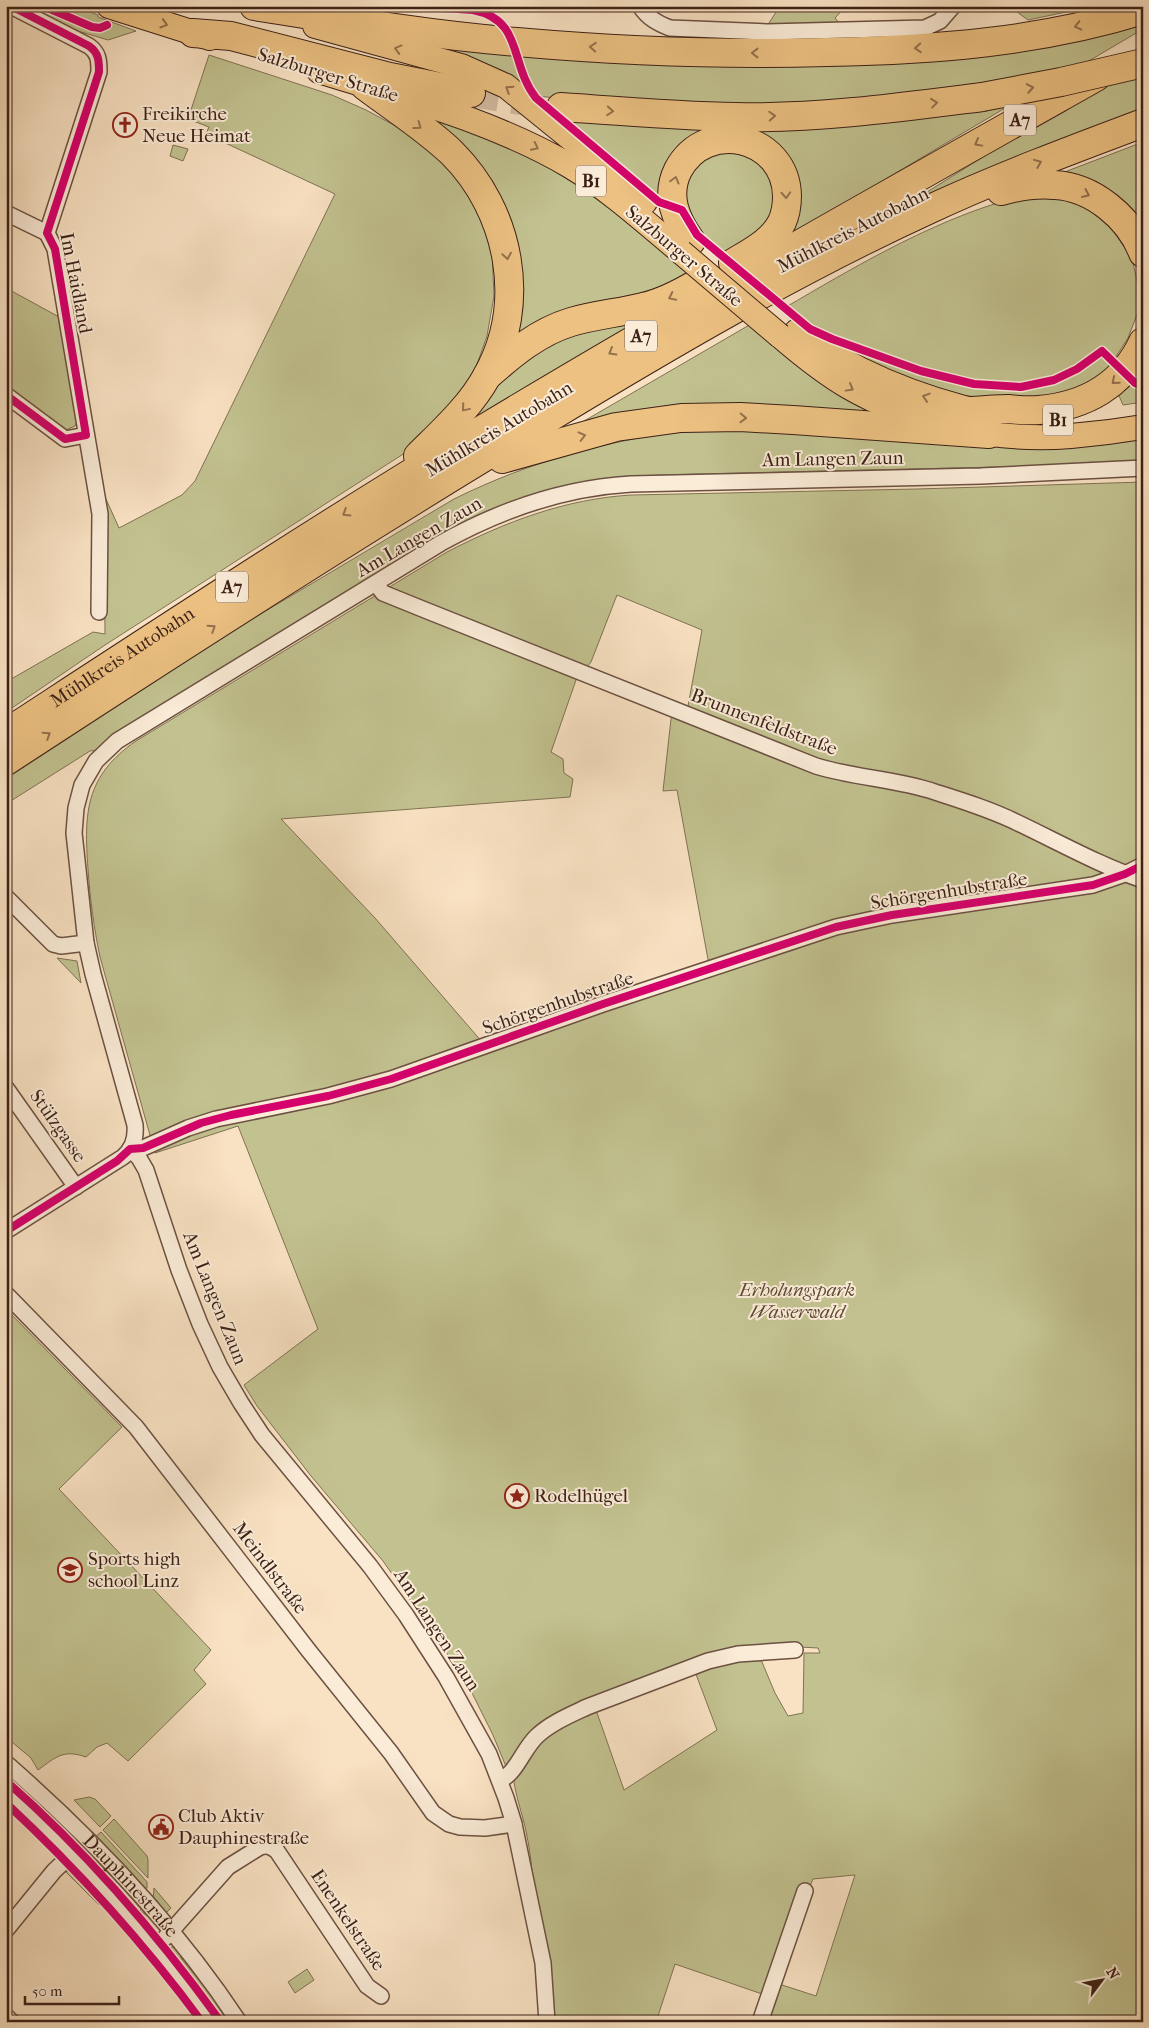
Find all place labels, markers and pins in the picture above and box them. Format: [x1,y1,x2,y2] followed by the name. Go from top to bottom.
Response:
[142,103,251,147] place label: Freikirche Neue Heimat
[112,112,138,138] church icon: Freikirche Neue Heimat
[504,1483,530,1509] place icon: Rodelhügel
[534,1485,628,1507] place label: Rodelhügel
[88,1548,181,1592] place label: Sports high school Linz
[57,1557,83,1583] school or university icon: Sports high school Linz
[178,1805,309,1849] place label: Club Aktiv Dauphinestraße
[148,1814,174,1840] public building icon: Club Aktiv Dauphinestraße

